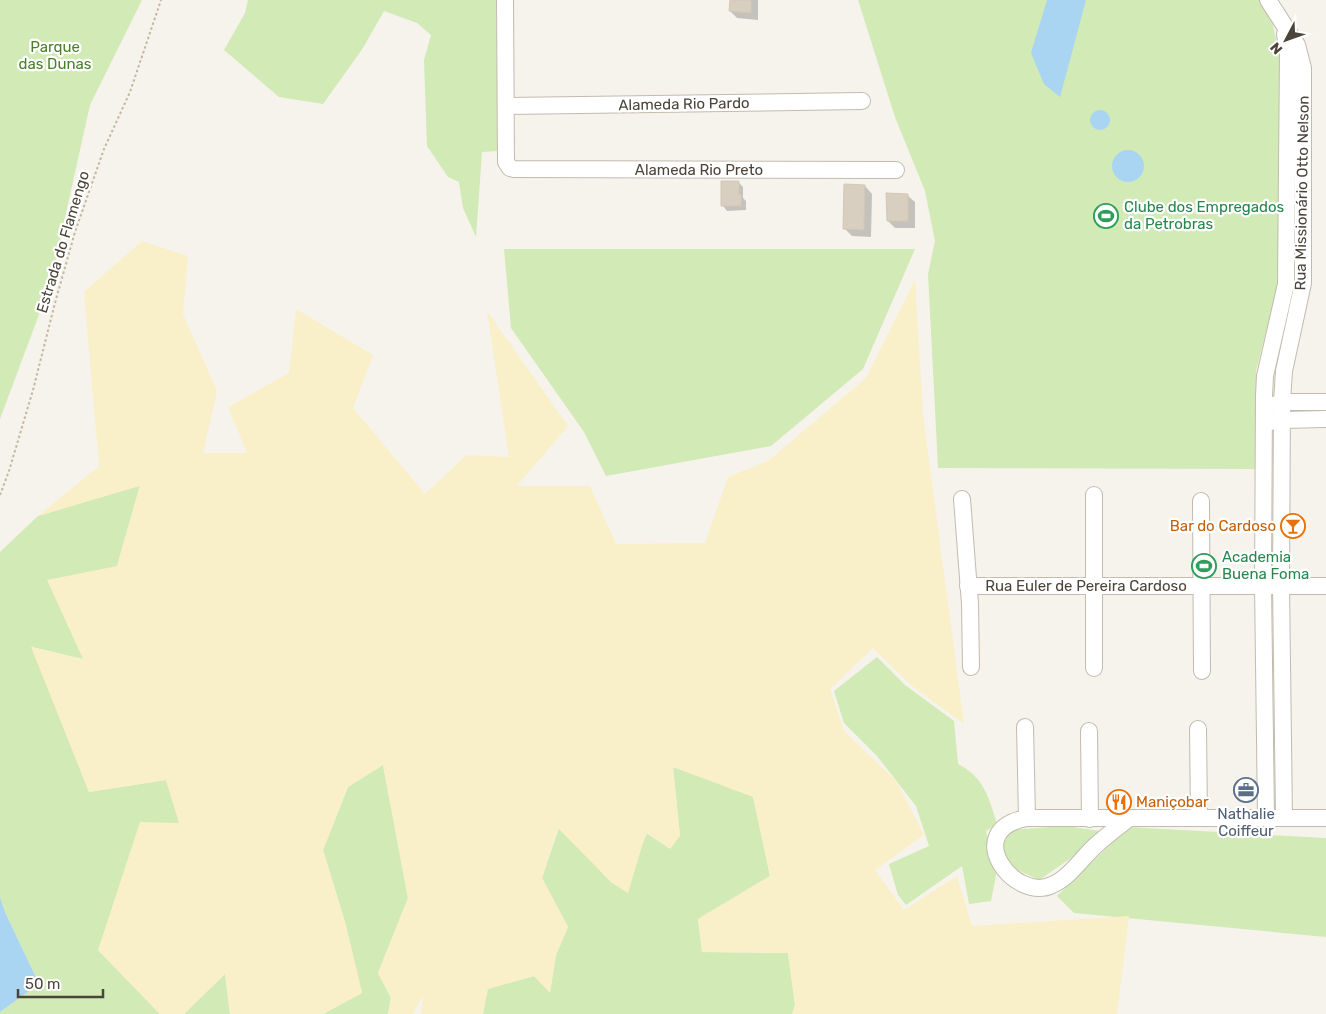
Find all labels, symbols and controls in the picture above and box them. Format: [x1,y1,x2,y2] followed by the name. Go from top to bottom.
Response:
[1261,15,1311,65] north arrow
[19,38,92,73] park label: Parque das Dunas
[1267,39,1286,58] text: N
[618,94,750,114] street label: Alameda Rio Pardo
[1291,95,1313,291] street label: Rua Missionário Otto Nelson
[635,161,763,179] street label: Alameda Rio Preto
[33,169,93,315] street label: Estrada do Flamengo
[1124,198,1285,233] place label: Clube dos Empregados da Petrobras
[1093,203,1119,229] sports icon: Clube dos Empregados da Petrobras
[1280,513,1306,539] bar icon: Bar do Cardoso
[1170,517,1276,535] place label: Bar do Cardoso
[1222,548,1309,583] place label: Academia Buena Foma
[1191,553,1217,579] sports icon: Academia Buena Foma
[985,577,1187,595] street label: Rua Euler de Pereira Cardoso
[1233,777,1259,803] office icon: Nathalie Coiffeur
[1106,789,1132,815] restaurant icon: Maniçobar
[1136,793,1209,811] place label: Maniçobar
[1217,805,1275,840] place label: Nathalie Coiffeur
[18,966,102,998] scale bar
[25,975,60,993] text: 50 m

